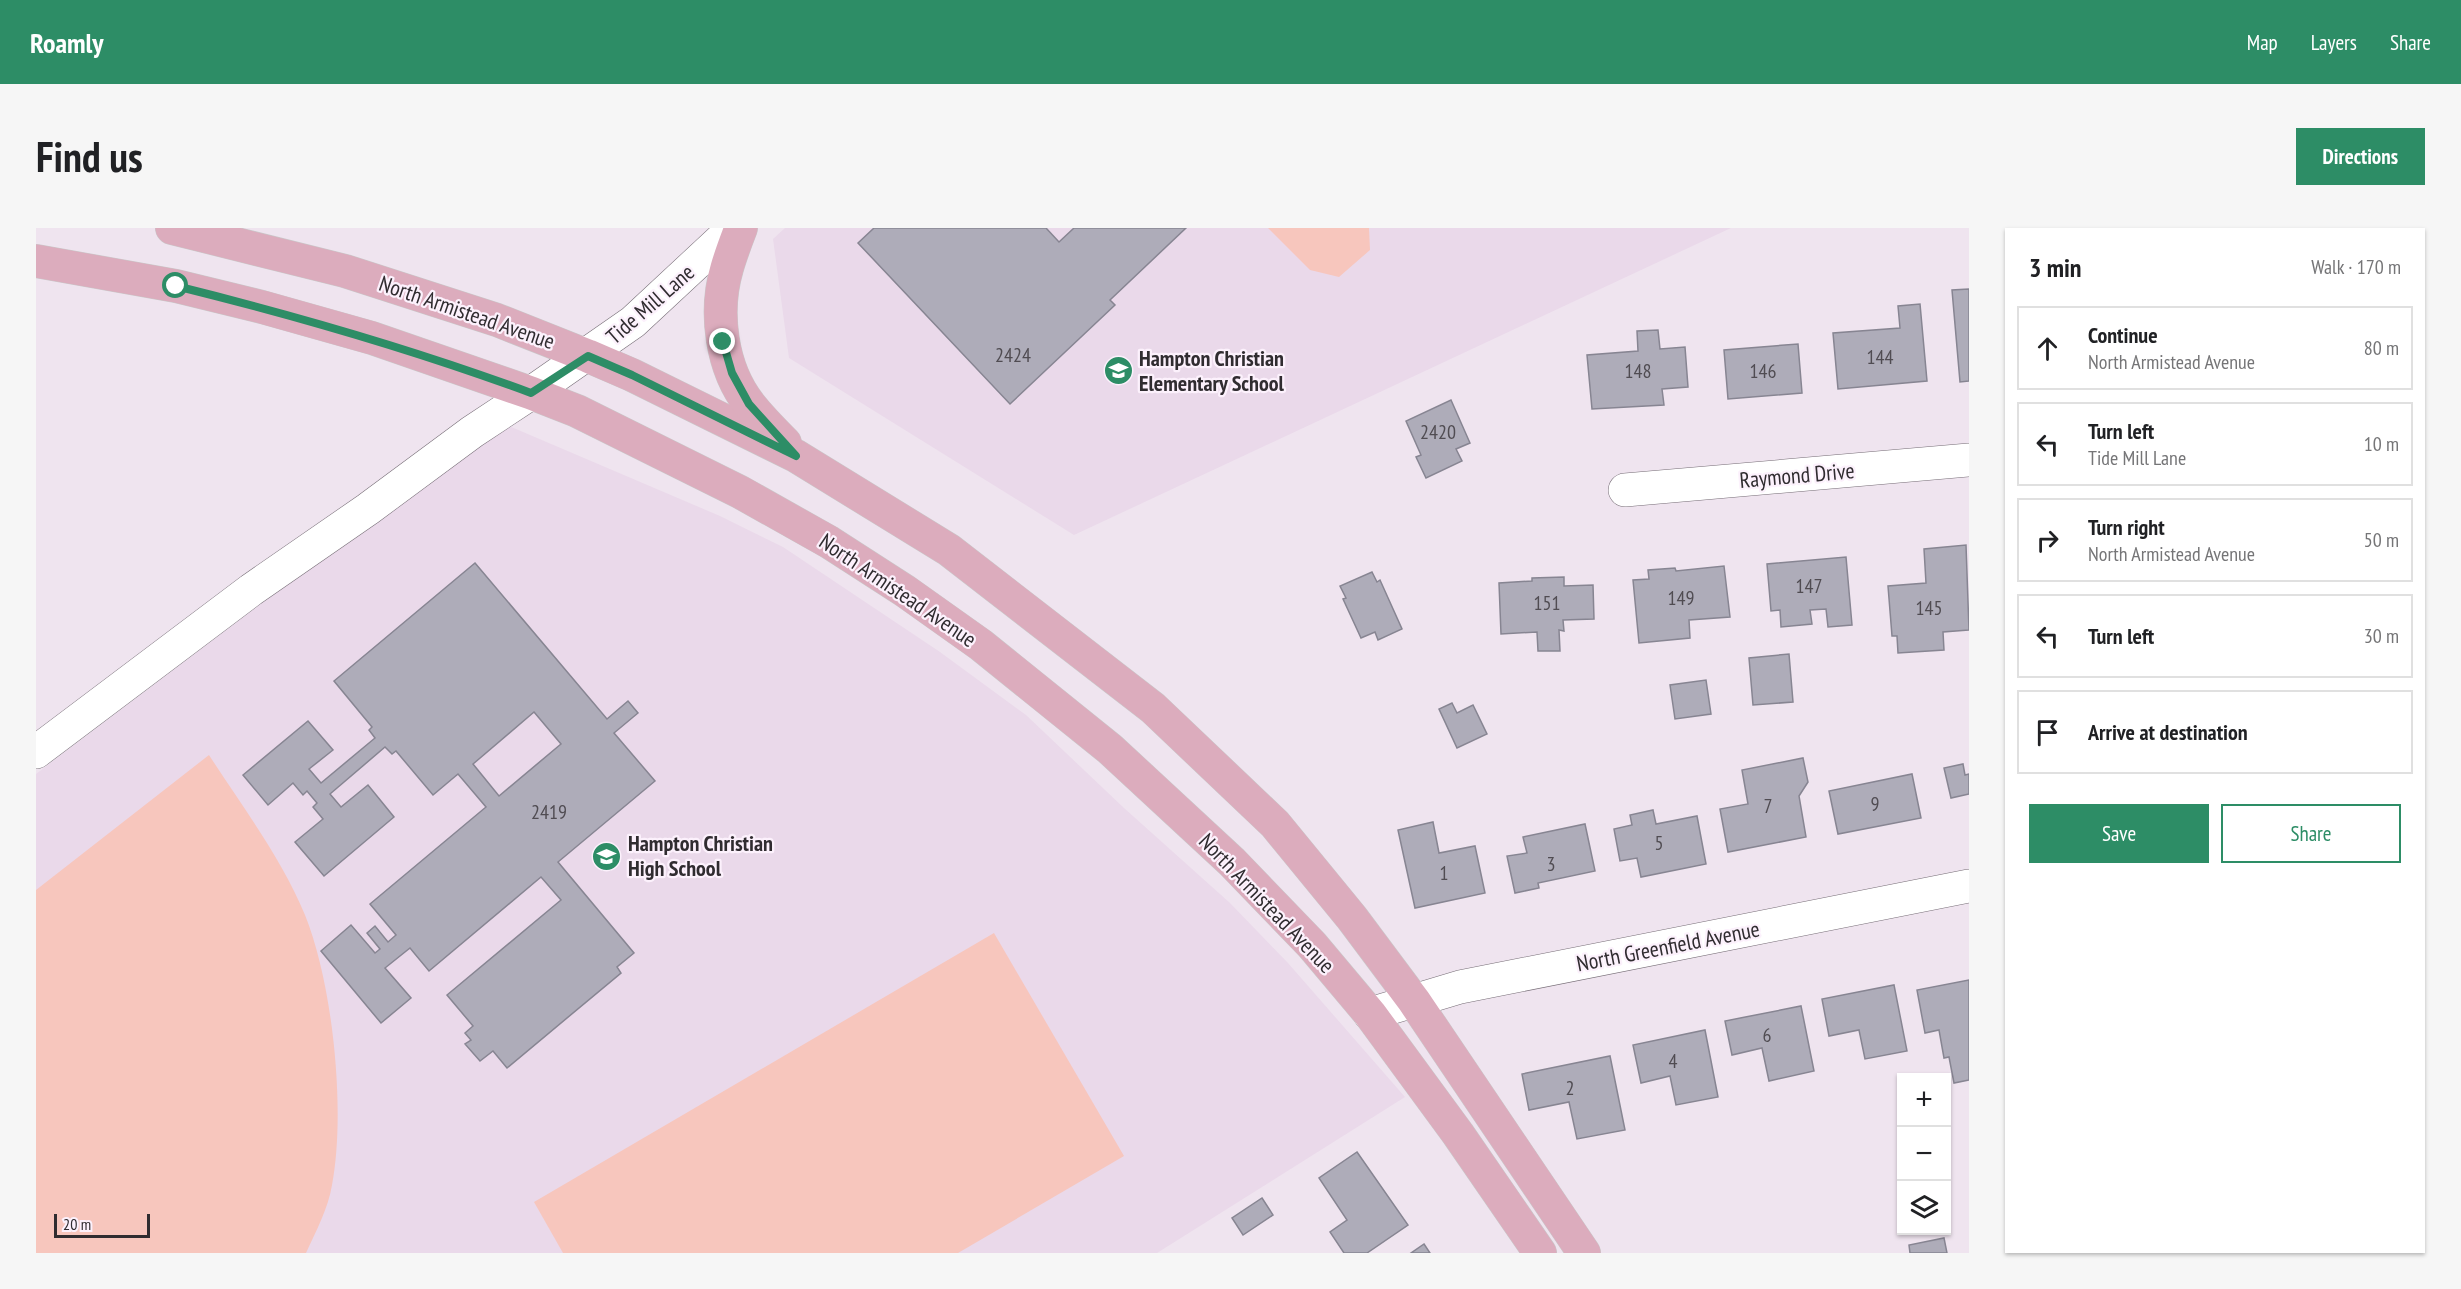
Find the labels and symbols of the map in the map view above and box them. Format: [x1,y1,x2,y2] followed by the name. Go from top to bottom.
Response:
[600,258,700,350] street label: Tide Mill Lane
[376,269,558,355] street label: North Armistead Avenue
[162,272,188,298] route start
[709,328,735,354] route end
[995,342,1031,368] house number: 2424
[1139,344,1285,397] place label: Hampton Christian Elementary School
[1867,344,1894,370] house number: 144
[1102,355,1134,387] school or university icon: Hampton Christian Elementary School
[1625,358,1652,384] house number: 148
[1750,358,1777,384] house number: 146
[1420,419,1456,445] house number: 2420
[1738,456,1856,494] street label: Raymond Drive
[814,527,982,653] street label: North Armistead Avenue
[1796,573,1823,599] house number: 147
[1668,585,1695,611] house number: 149
[1534,590,1561,616] house number: 151
[1916,595,1943,621] house number: 145
[1871,791,1880,817] house number: 9
[1764,793,1773,819] house number: 7
[531,799,567,825] house number: 2419
[1193,827,1341,979] street label: North Armistead Avenue
[628,829,773,882] place label: Hampton Christian High School
[1655,830,1664,856] house number: 5
[591,840,623,872] school or university icon: Hampton Christian High School
[1547,851,1556,877] house number: 3
[1440,860,1449,886] house number: 1
[1574,915,1762,977] street label: North Greenfield Avenue
[1763,1022,1772,1048] house number: 6
[1669,1048,1678,1074] house number: 4
[1566,1075,1575,1101] house number: 2
[54,1211,150,1238] scale bar

